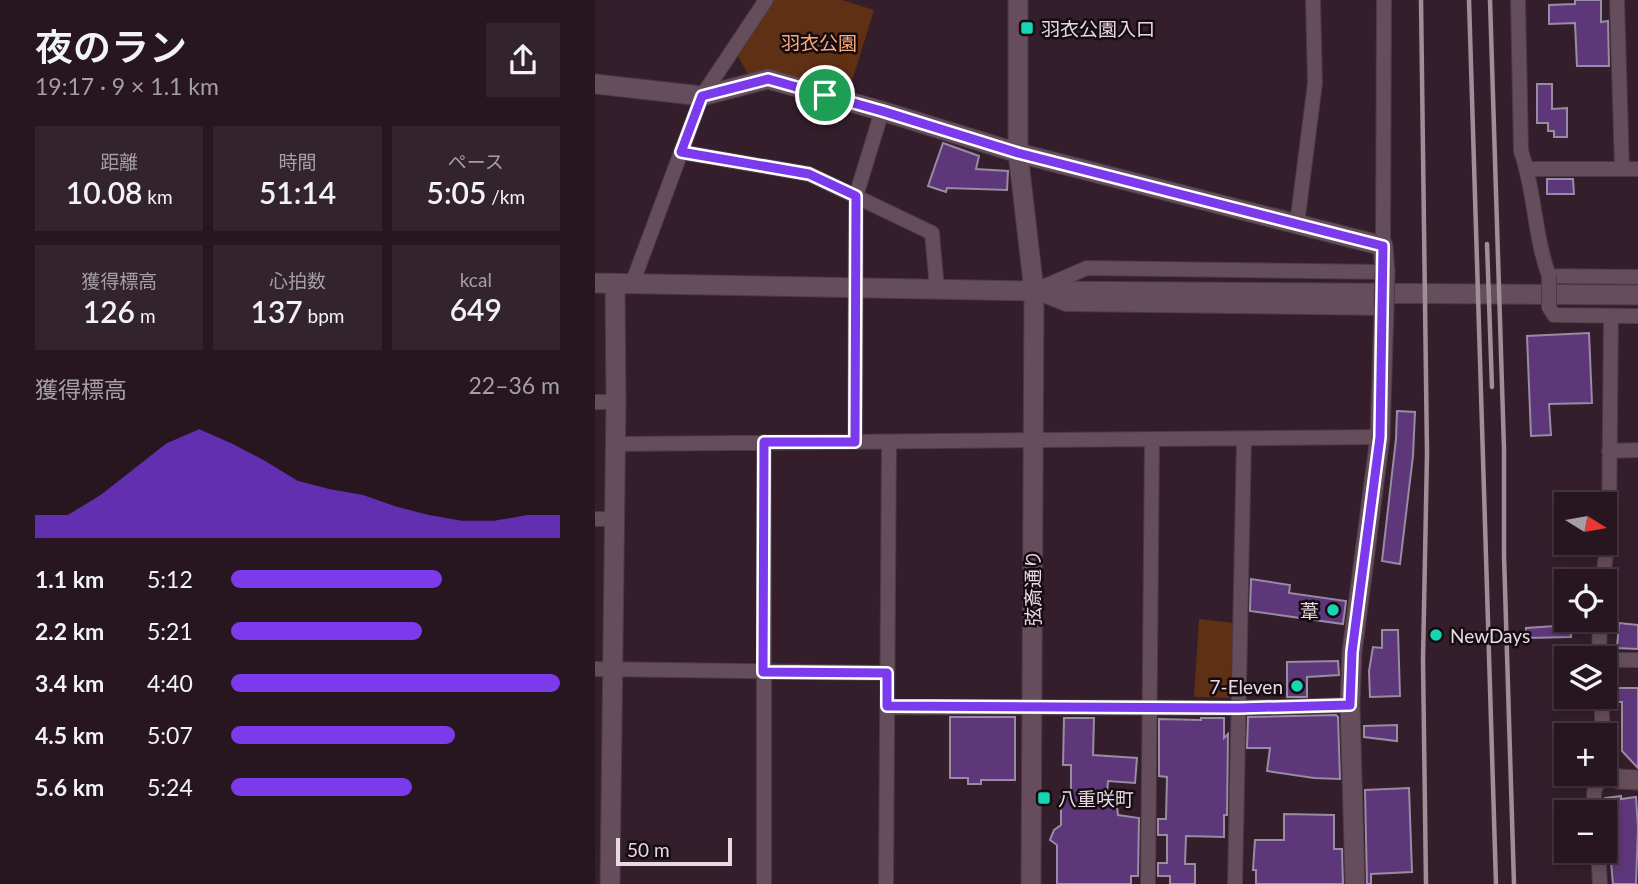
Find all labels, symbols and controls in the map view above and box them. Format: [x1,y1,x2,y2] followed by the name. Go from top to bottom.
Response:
[1041,17,1155,40] place label: 羽衣公園入口
[1019,20,1035,36] marker: 羽衣公園入口
[35,23,187,69] text: 夜のラン
[486,23,560,97] button: share
[781,31,857,54] park label: 羽衣公園
[795,65,855,125] pin
[35,72,219,100] text: 19:17 · 9 × 1.1 km
[806,76,844,114] icon: arrive
[100,150,138,173] text: 距離
[278,150,317,173] text: 時間
[448,150,504,173] text: ペース
[66,174,142,210] text: 10.08
[259,174,336,210] text: 51:14
[427,174,486,210] text: 5:05
[142,185,173,208] text: km
[486,185,525,208] text: /km
[460,268,492,291] text: kcal
[81,269,157,292] text: 獲得標高
[269,269,326,292] text: 心拍数
[450,291,502,327] text: 649
[83,293,135,329] text: 126
[251,293,303,329] text: 137
[135,304,156,327] text: m
[303,304,344,327] text: bpm
[468,371,560,399] text: 22–36 m
[35,375,127,403] text: 獲得標高
[1554,492,1617,555] north arrow
[1554,492,1617,863] map controls
[1021,550,1044,626] street label: 弦斎通り
[35,565,104,593] text: 1.1 km
[147,565,193,593] text: 5:12
[1554,569,1617,632] button: locate
[1300,599,1319,622] place label: 葦
[1325,602,1341,618] marker: 葦
[35,617,104,645] text: 2.2 km
[147,617,193,645] text: 5:21
[1450,624,1530,647] place label: NewDays
[1428,627,1444,643] marker: NewDays
[1554,646,1617,709] button: layers
[35,669,104,697] text: 3.4 km
[147,669,193,697] text: 4:40
[1210,675,1283,698] place label: 7-Eleven
[1289,678,1305,694] marker: 7-Eleven
[35,721,104,749] text: 4.5 km
[147,721,193,749] text: 5:07
[1554,723,1617,786] button: +
[35,773,104,801] text: 5.6 km
[147,773,193,801] text: 5:24
[1058,787,1134,810] place label: 八重咲町
[1036,790,1052,806] marker: 八重咲町
[1554,800,1617,863] button: −
[616,835,731,867] scale bar
[627,838,670,861] text: 50 m

